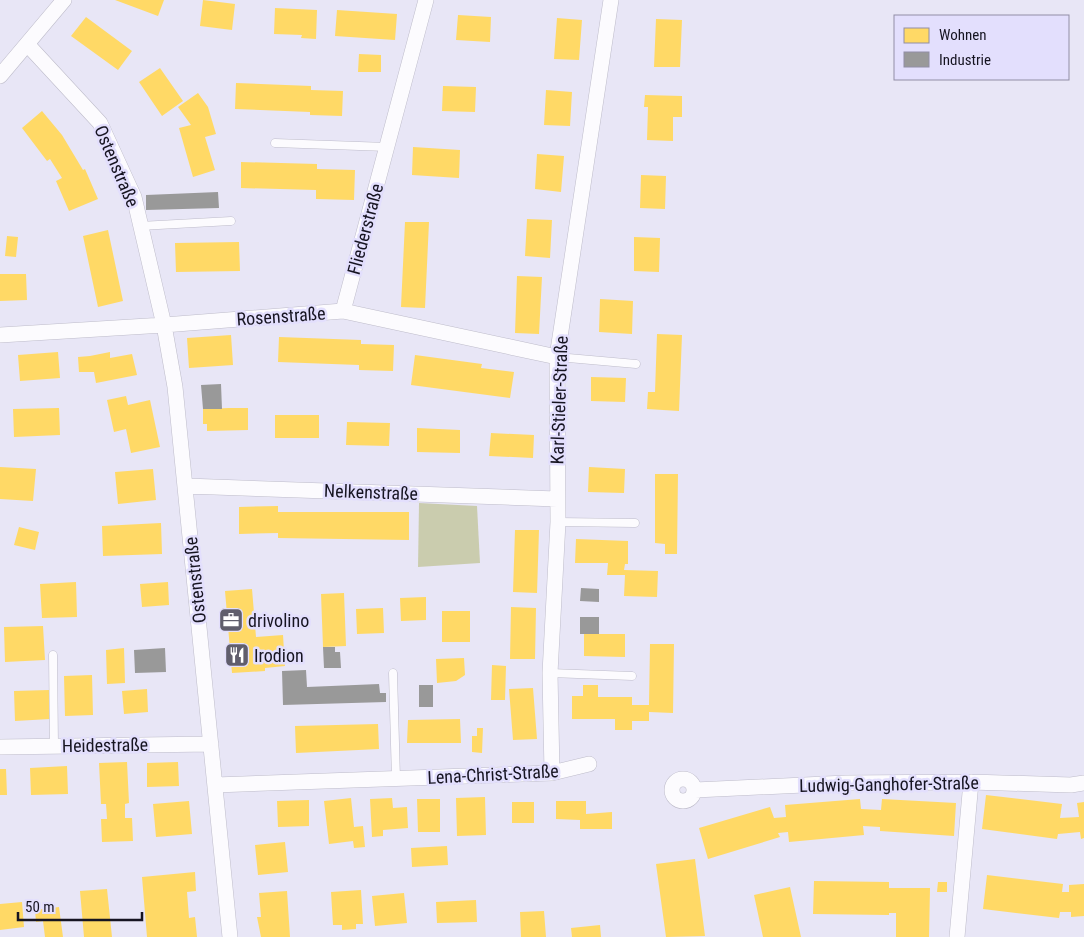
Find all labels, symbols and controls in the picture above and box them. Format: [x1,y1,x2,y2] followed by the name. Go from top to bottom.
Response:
[894,15,1069,80] legend
[939,26,987,44] text: Wohnen
[939,51,991,69] text: Industrie
[90,122,144,210] street label: Ostenstraße
[343,181,387,277] street label: Fliederstraße
[236,302,326,330] street label: Rosenstraße
[546,335,572,465] street label: Karl-Stieler-Straße
[324,480,418,504] street label: Nelkenstraße
[180,536,210,624] street label: Ostenstraße
[218,607,244,633] office icon: drivolino
[248,610,309,631] place label: drivolino
[224,642,250,668] restaurant icon: Irodion
[254,645,304,666] place label: Irodion
[62,734,148,756] street label: Heidestraße
[427,760,559,788] street label: Lena-Christ-Straße
[799,772,979,796] street label: Ludwig-Ganghofer-Straße
[18,890,141,922] scale bar
[25,898,55,916] text: 50 m

